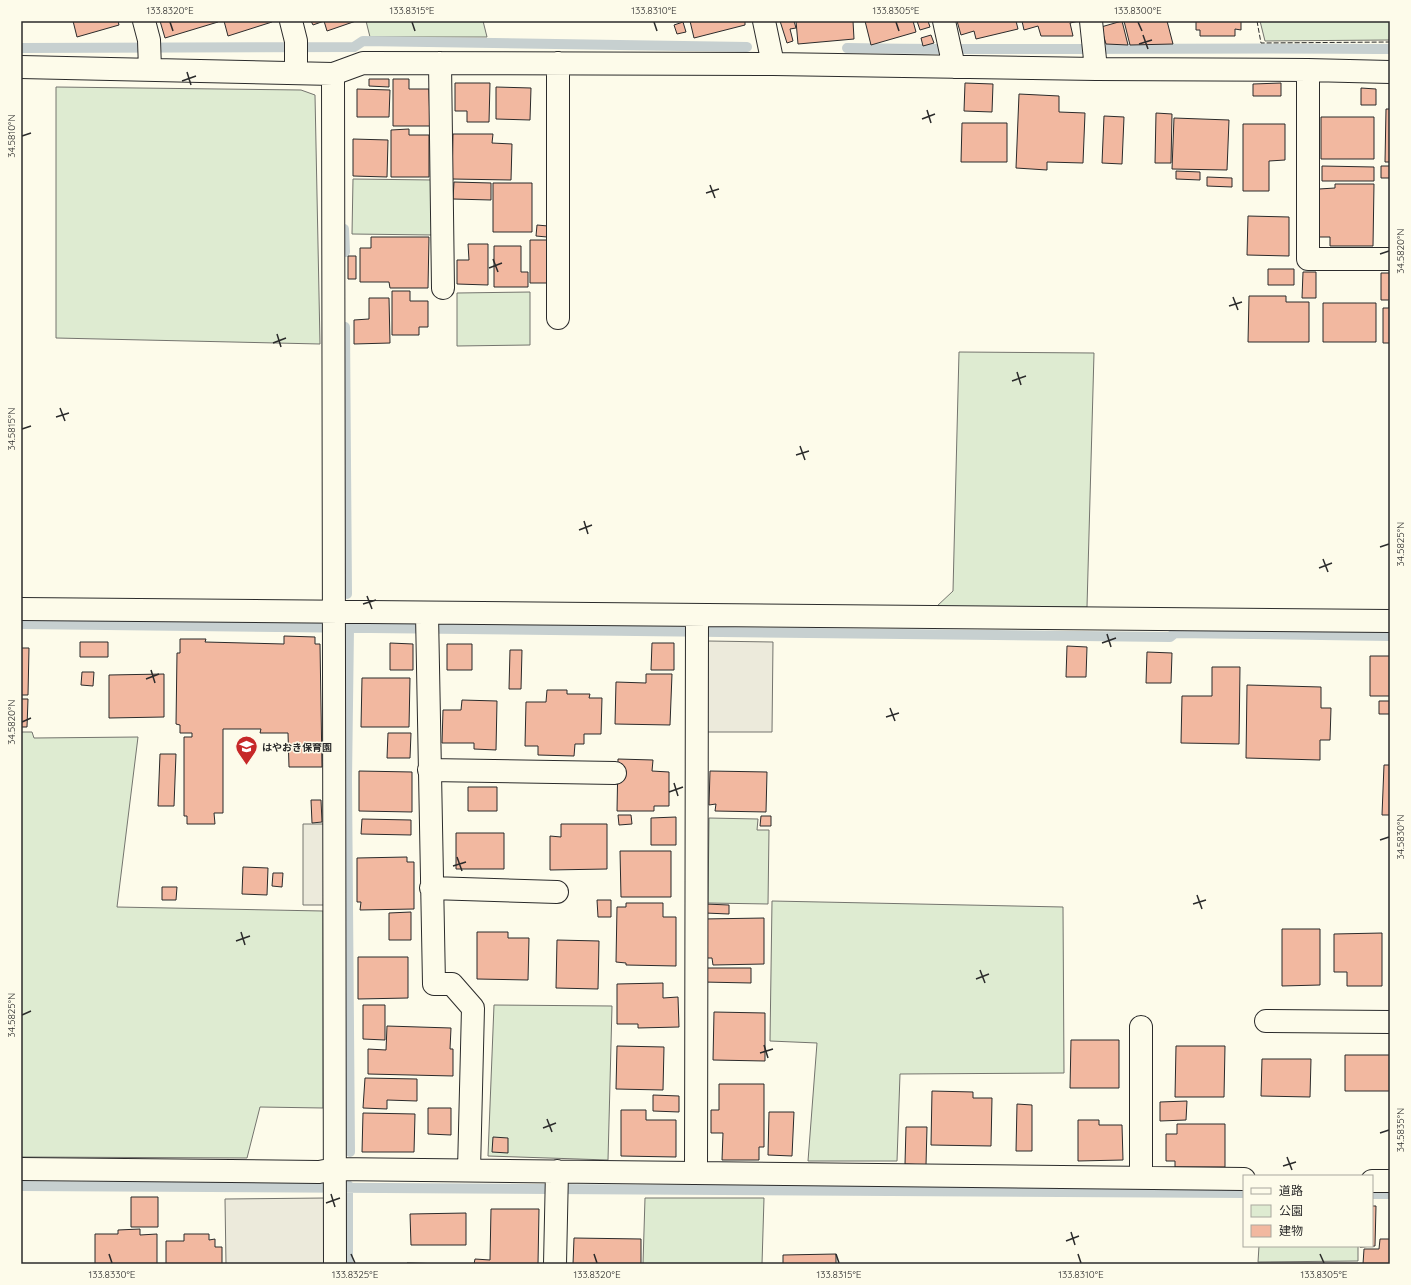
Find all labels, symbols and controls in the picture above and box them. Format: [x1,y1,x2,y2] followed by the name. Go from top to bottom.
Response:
[146,4,194,17] text: 133.8320°E
[390,4,435,17] text: 133.8315°E
[631,4,677,17] text: 133.8310°E
[872,4,920,17] text: 133.8305°E
[1114,4,1162,17] text: 133.8300°E
[5,114,18,158] text: 34.5810°N
[1394,228,1407,274] text: 34.5820°N
[5,408,18,450] text: 34.5815°N
[1394,522,1407,566] text: 34.5825°N
[5,699,18,745] text: 34.5820°N
[233,734,259,767] school or university icon: はやおき保育園
[262,741,332,754] place label: はやおき保育園
[1394,815,1407,859] text: 34.5830°N
[5,993,18,1037] text: 34.5825°N
[1394,1108,1407,1152] text: 34.5835°N
[1243,1175,1373,1247] legend
[1279,1183,1303,1198] text: 道路
[1279,1203,1303,1218] text: 公園
[1279,1223,1303,1238] text: 建物
[89,1268,136,1281] text: 133.8330°E
[332,1268,379,1281] text: 133.8325°E
[573,1268,621,1281] text: 133.8320°E
[817,1268,862,1281] text: 133.8315°E
[1058,1268,1104,1281] text: 133.8310°E
[1300,1268,1348,1281] text: 133.8305°E

